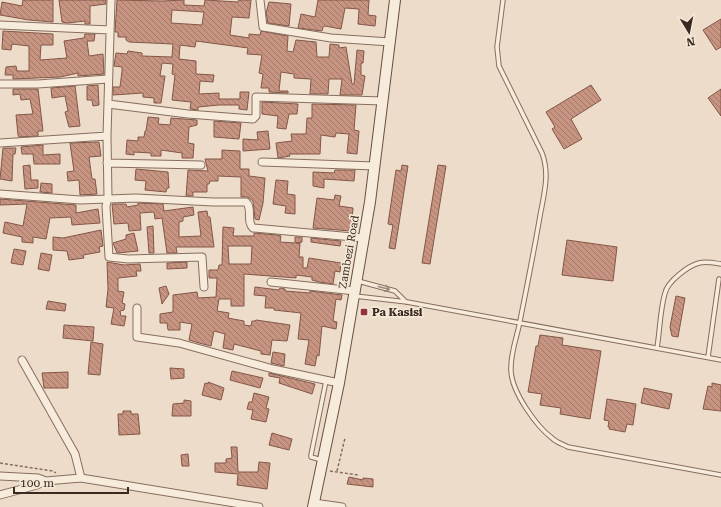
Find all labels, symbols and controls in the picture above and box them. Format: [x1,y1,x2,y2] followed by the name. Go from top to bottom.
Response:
[669,12,709,52] north arrow
[685,34,696,49] text: N
[336,214,362,290] street label: Zambezi Road
[377,285,390,292] one-way arrow
[372,306,423,319] place label: Pa Kasisi
[359,307,369,317] marker: Pa Kasisi
[14,469,128,495] scale bar
[20,476,54,490] text: 100 m

